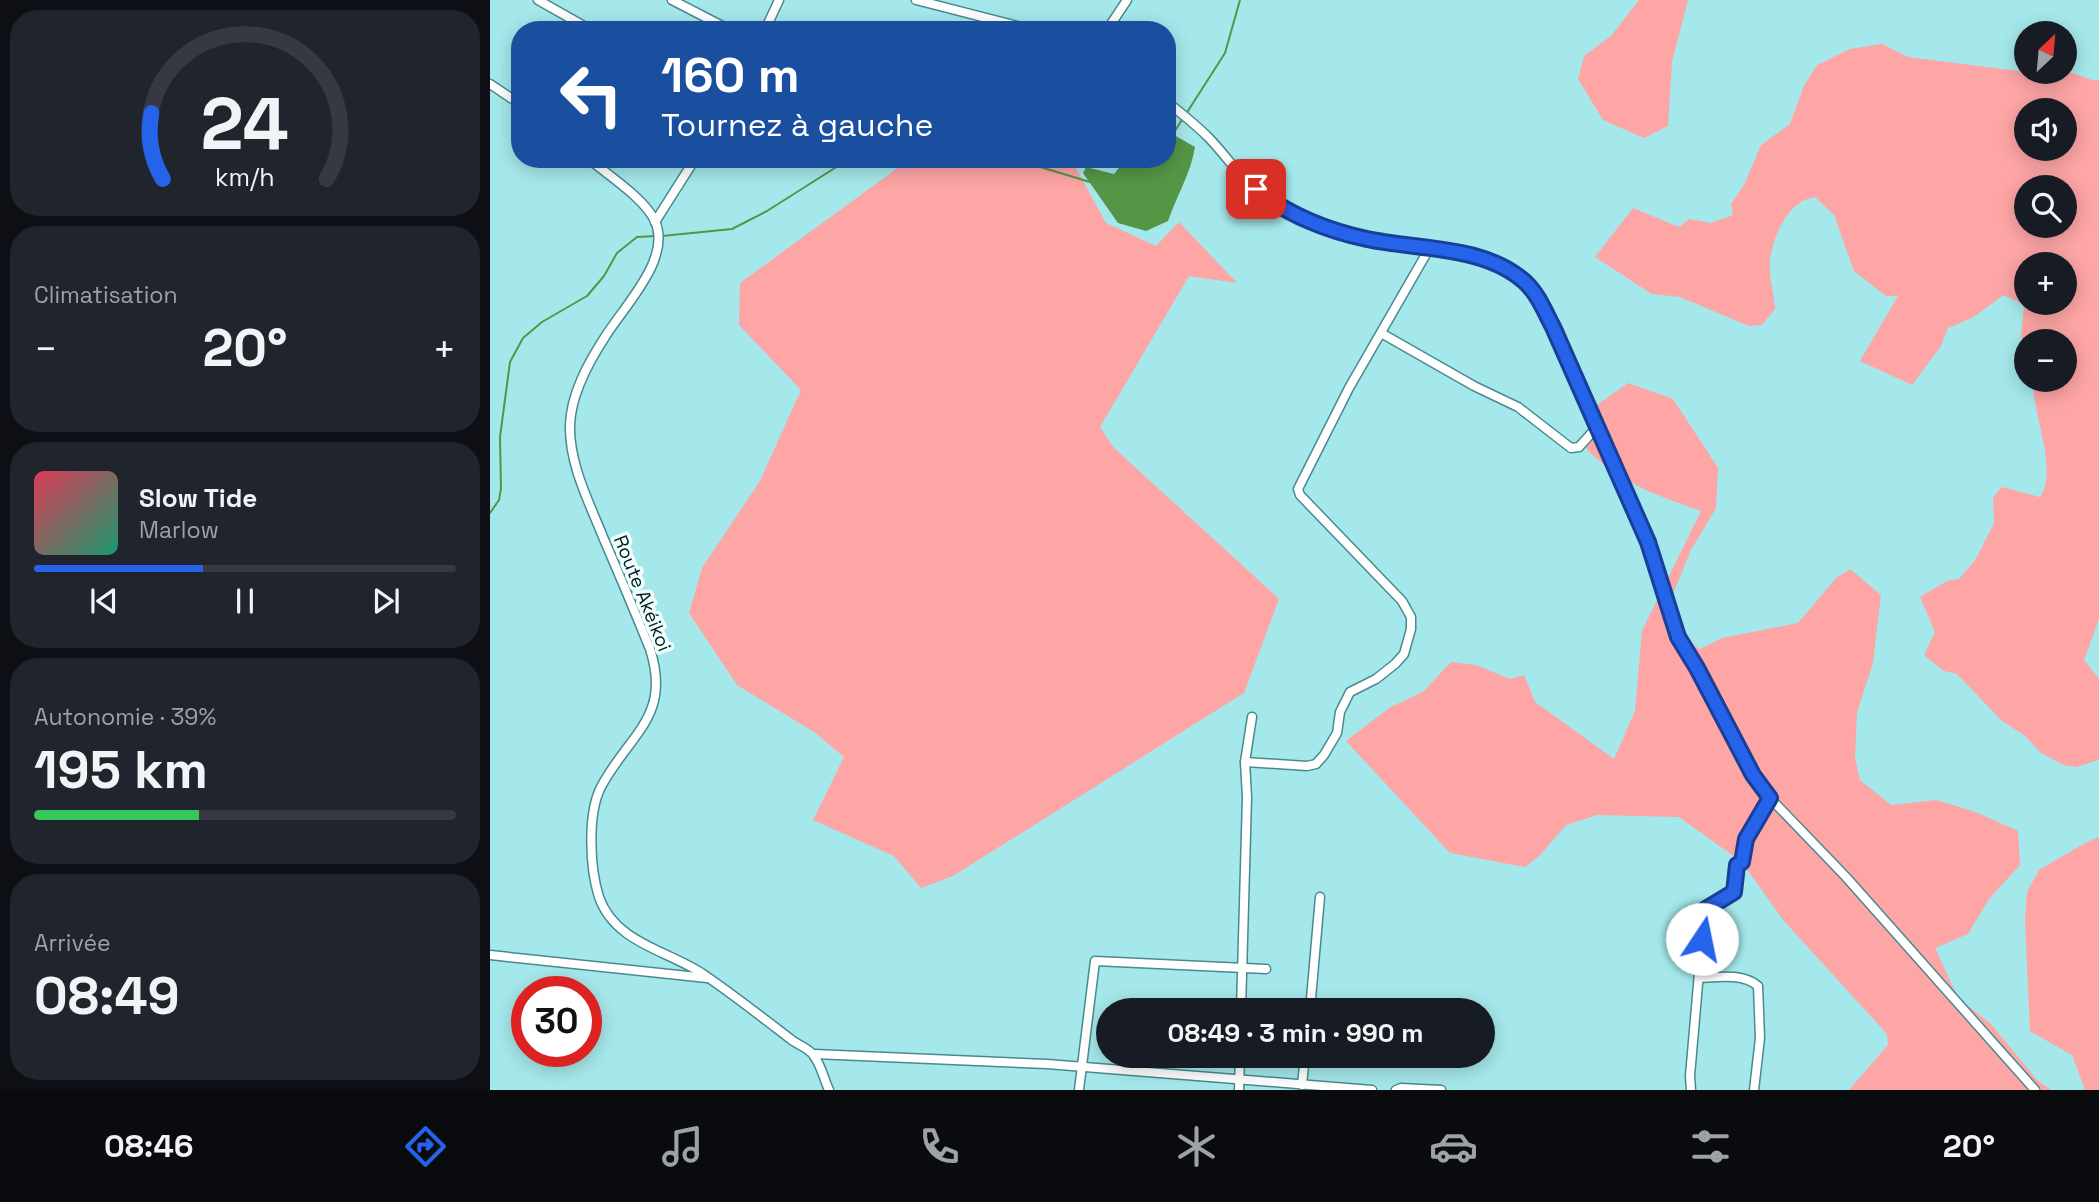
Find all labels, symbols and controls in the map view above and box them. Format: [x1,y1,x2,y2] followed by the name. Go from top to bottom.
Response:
[2014,21,2077,84] north arrow
[2014,21,2077,392] map controls
[661,44,799,106] text: 160 m
[546,49,637,140] icon: left
[201,77,289,170] text: 24
[2014,98,2077,161] button: sound
[661,105,933,145] text: Tournez à gauche
[1226,159,1286,219] pin
[215,161,275,193] text: km/h
[1237,170,1275,208] icon: arrive
[2014,175,2077,238] button: search
[2014,252,2077,315] button: +
[34,280,178,310] text: Climatisation
[202,315,288,381] text: 20°
[34,325,58,373] text: −
[432,325,456,373] text: +
[2014,329,2077,392] button: −
[139,481,257,515] text: Slow Tide
[139,515,219,545] text: Marlow
[608,531,677,655] street label: Route Akéikoi
[85,582,123,620] icon: previous
[226,582,264,620] icon: pause
[367,582,405,620] icon: next
[34,702,216,732] text: Autonomie · 39%
[34,737,208,803] text: 195 km
[1665,902,1739,976] position arrow
[34,928,111,958] text: Arrivée
[34,963,180,1029] text: 08:49
[511,976,602,1067] speed limit sign: 30
[1168,1016,1423,1050] text: 08:49 · 3 min · 990 m
[401,1122,450,1171] icon: directions
[658,1122,707,1171] icon: music
[915,1122,964,1171] icon: phone
[1172,1122,1221,1171] icon: climate
[1429,1122,1478,1171] icon: car
[1686,1122,1735,1171] icon: filters
[104,1126,194,1166] text: 08:46
[1943,1126,1995,1166] text: 20°

